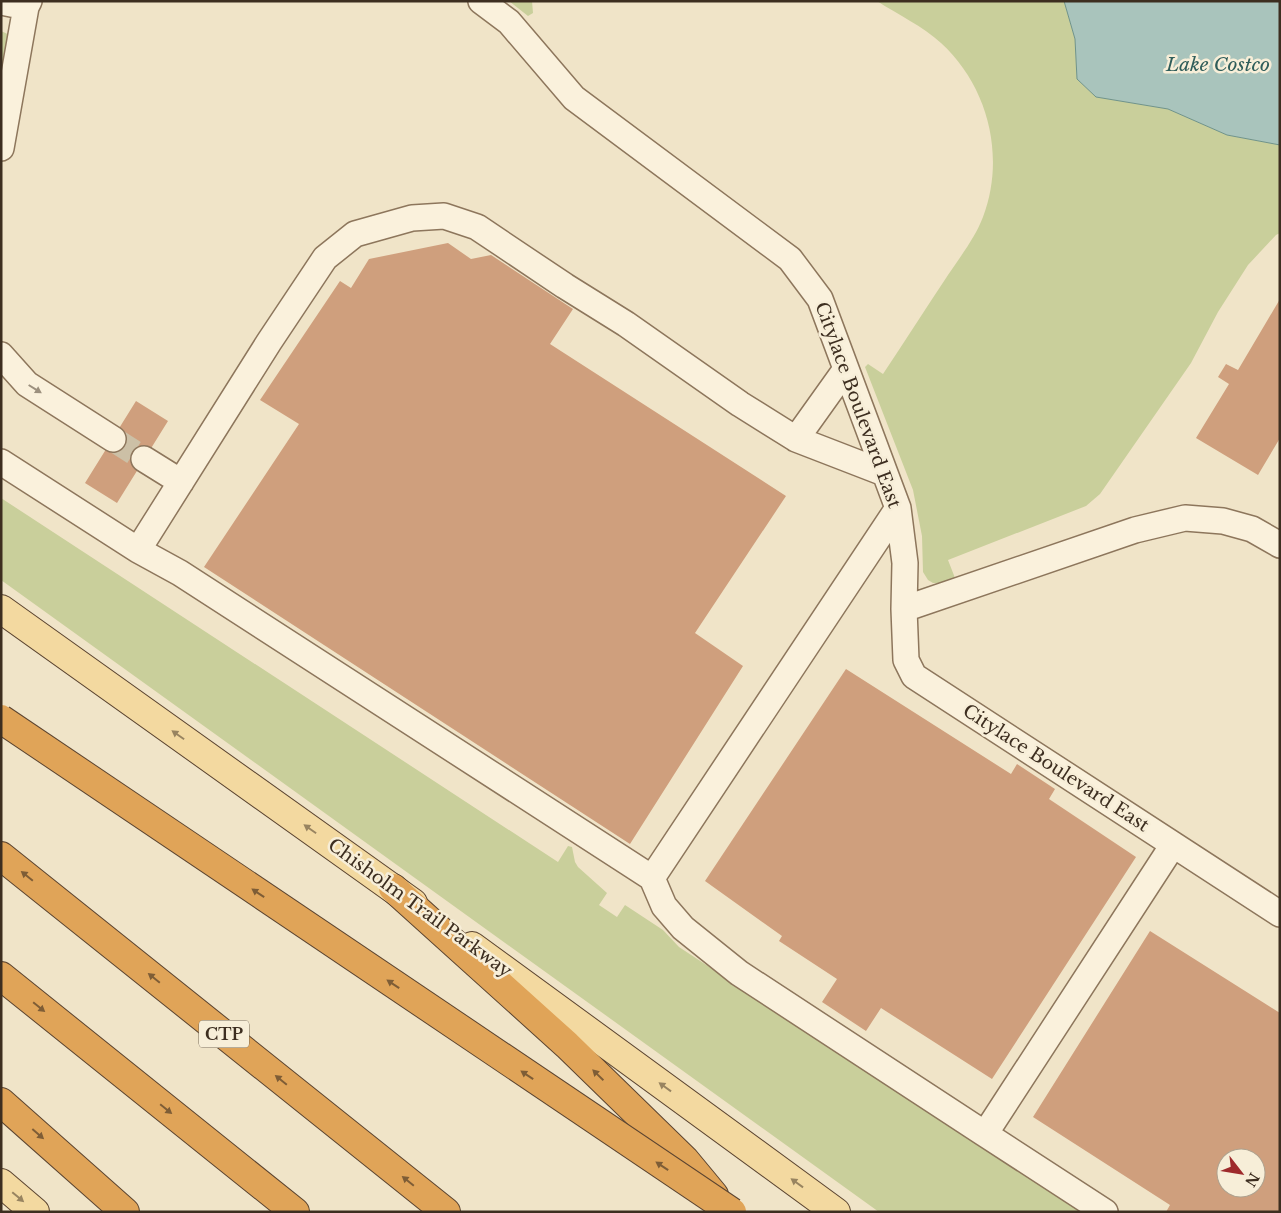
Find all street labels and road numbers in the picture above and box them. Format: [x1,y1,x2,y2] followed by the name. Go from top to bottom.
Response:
[810,299,906,511] street label: Citylace Boulevard East
[959,699,1153,837] street label: Citylace Boulevard East
[324,834,517,982] street label: Chisholm Trail Parkway
[199,1021,249,1048] road number: CTP

